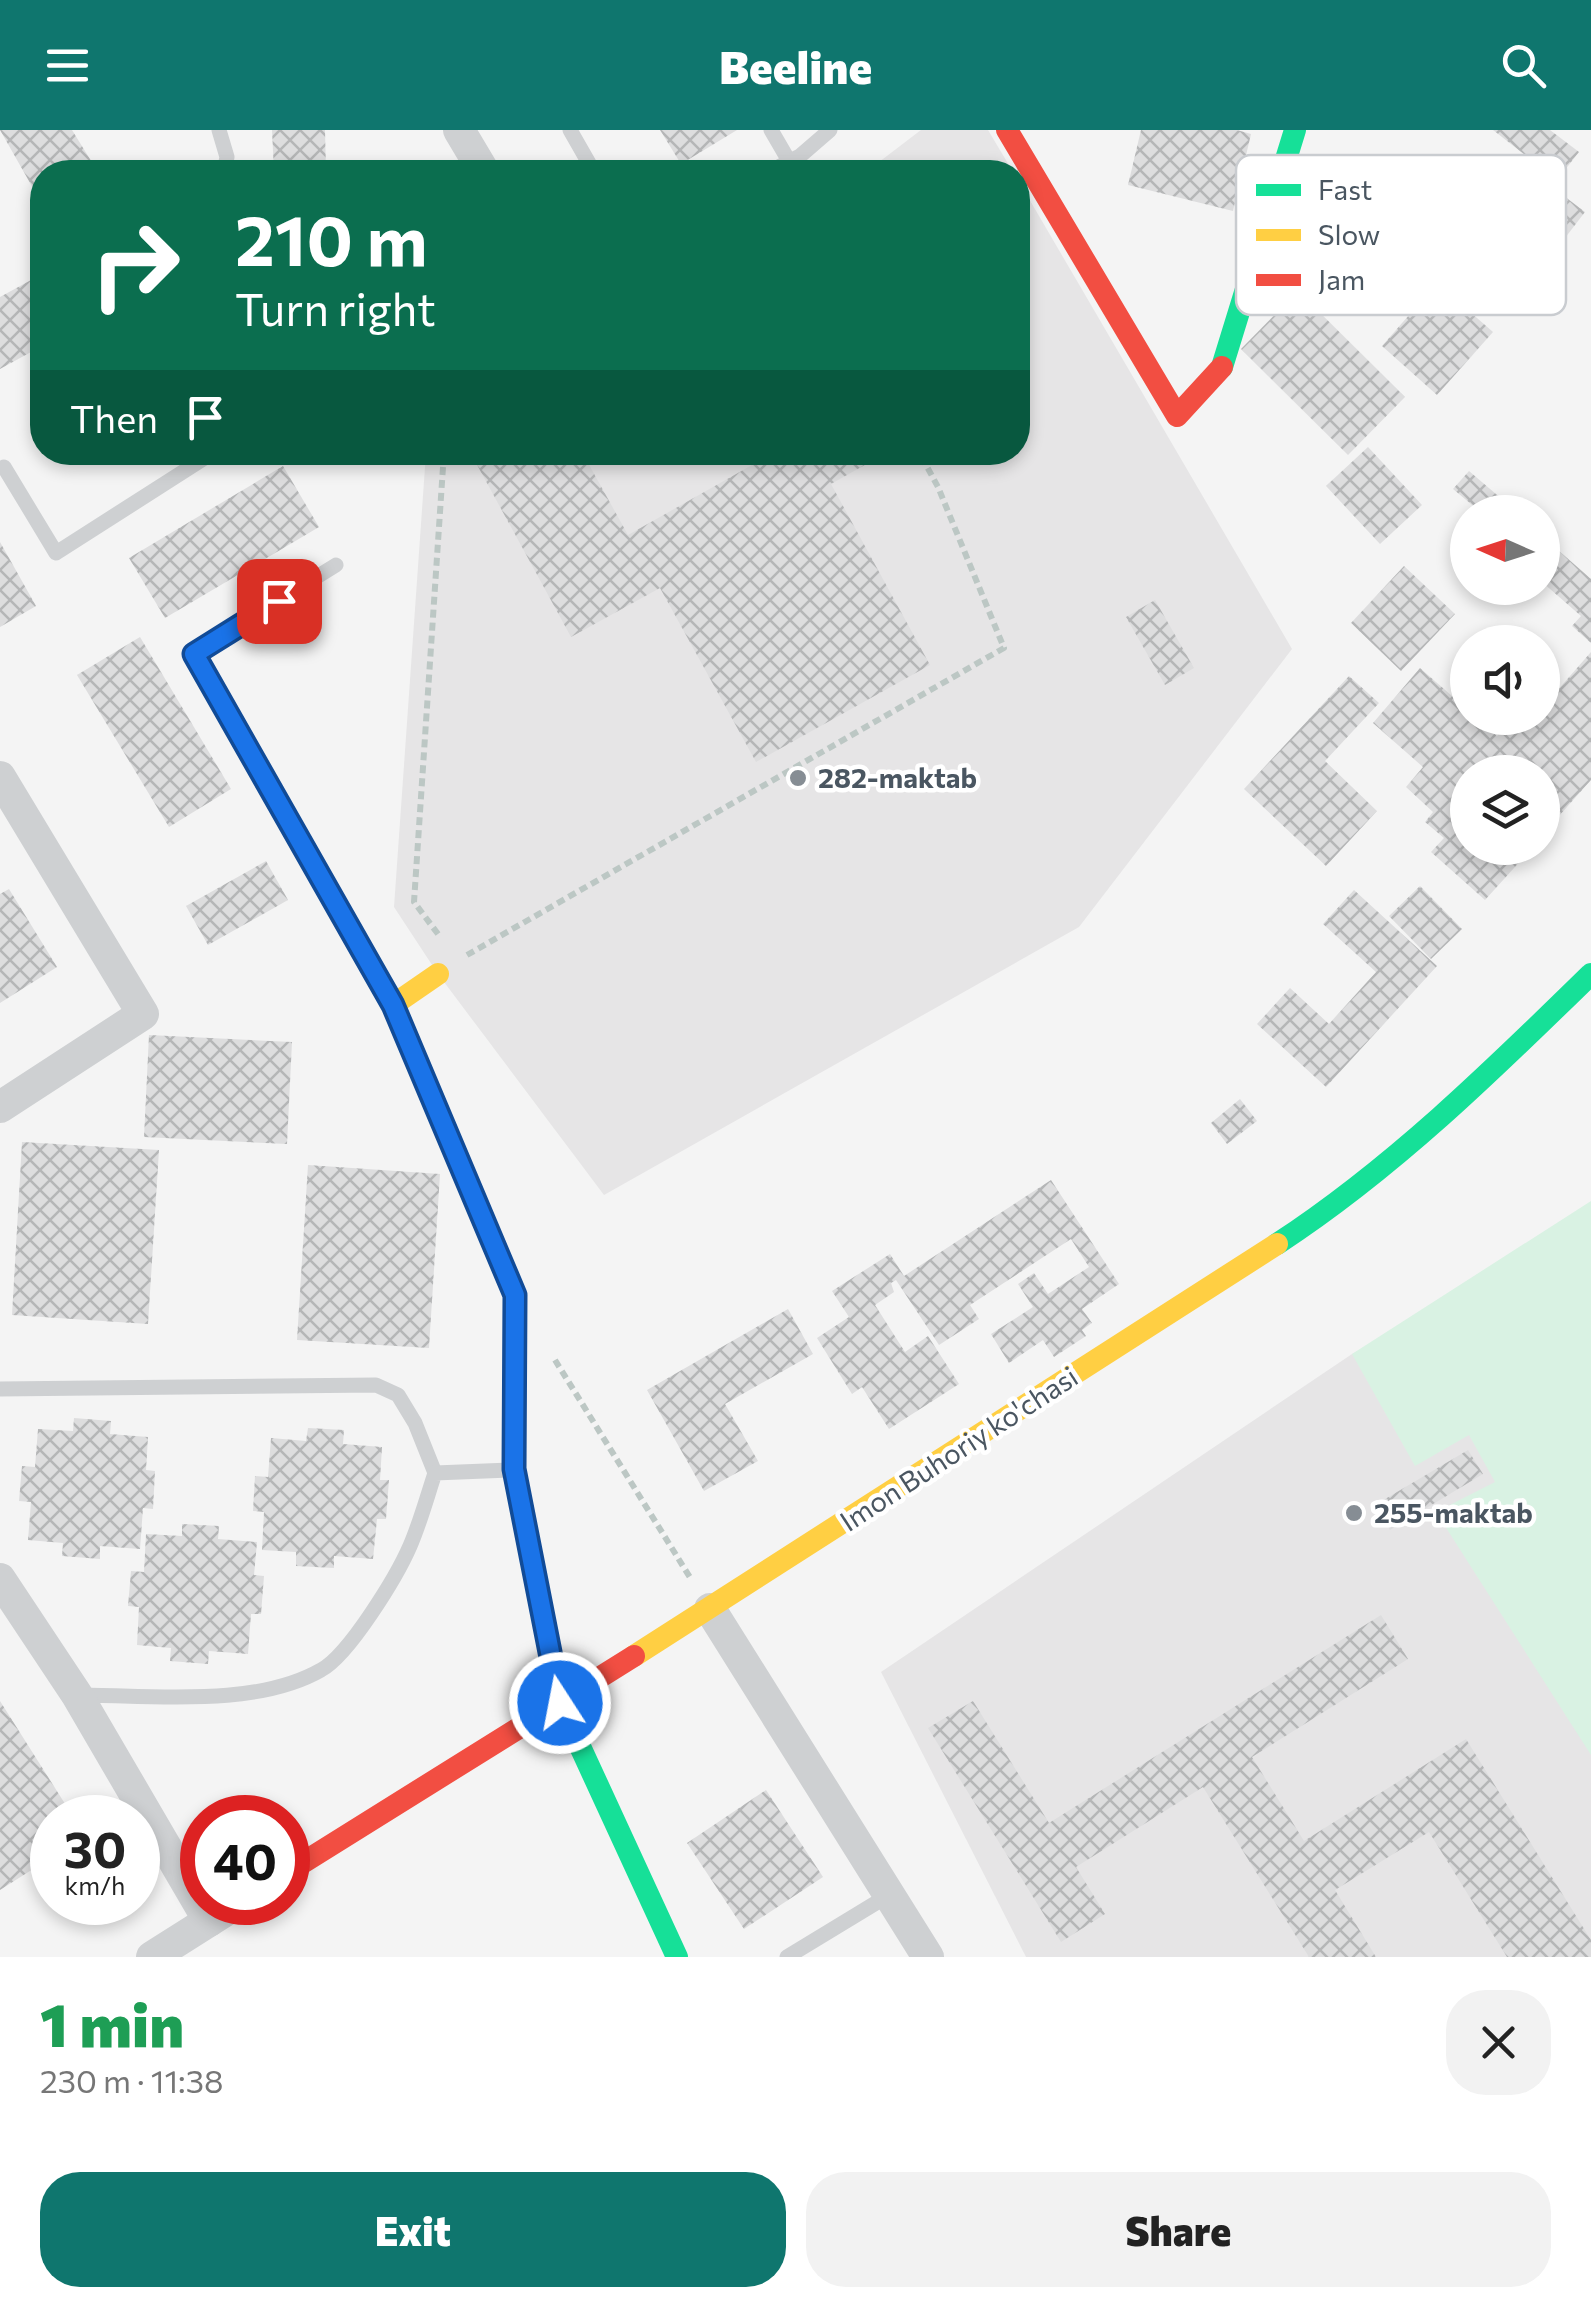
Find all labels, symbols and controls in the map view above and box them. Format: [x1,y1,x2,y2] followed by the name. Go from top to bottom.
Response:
[40,38,95,93] icon: menu
[719,38,872,93] text: Beeline
[1496,38,1551,93] icon: search
[1236,155,1566,315] legend
[1318,172,1372,206] text: Fast
[235,195,427,280] text: 210 m
[70,200,200,330] icon: right
[1318,217,1380,251] text: Slow
[1318,262,1365,296] text: Jam
[235,280,436,335] text: Turn right
[178,390,233,445] icon: arrive
[70,394,158,441] text: Then
[1450,495,1560,605] north arrow
[1450,495,1560,865] map controls
[237,559,322,644] pin
[252,574,307,629] icon: arrive
[1450,625,1560,735] button: sound
[1450,755,1560,865] button: layers
[818,760,977,794] place label: 282-maktab
[787,767,809,789] marker: 282-maktab
[833,1359,1084,1538] street label: Imon Buhoriy ko'chasi
[1374,1495,1533,1529] place label: 255-maktab
[1343,1502,1365,1524] marker: 255-maktab
[508,1651,612,1755] position arrow
[180,1795,310,1925] speed limit sign: 40
[64,1817,126,1878] text: 30
[65,1870,125,1900] text: km/h
[40,1986,184,2059] text: 1 min
[1446,1990,1551,2095] button: close
[40,2060,223,2100] text: 230 m · 11:38
[40,2172,786,2287] button: Exit
[806,2172,1551,2287] button: Share

